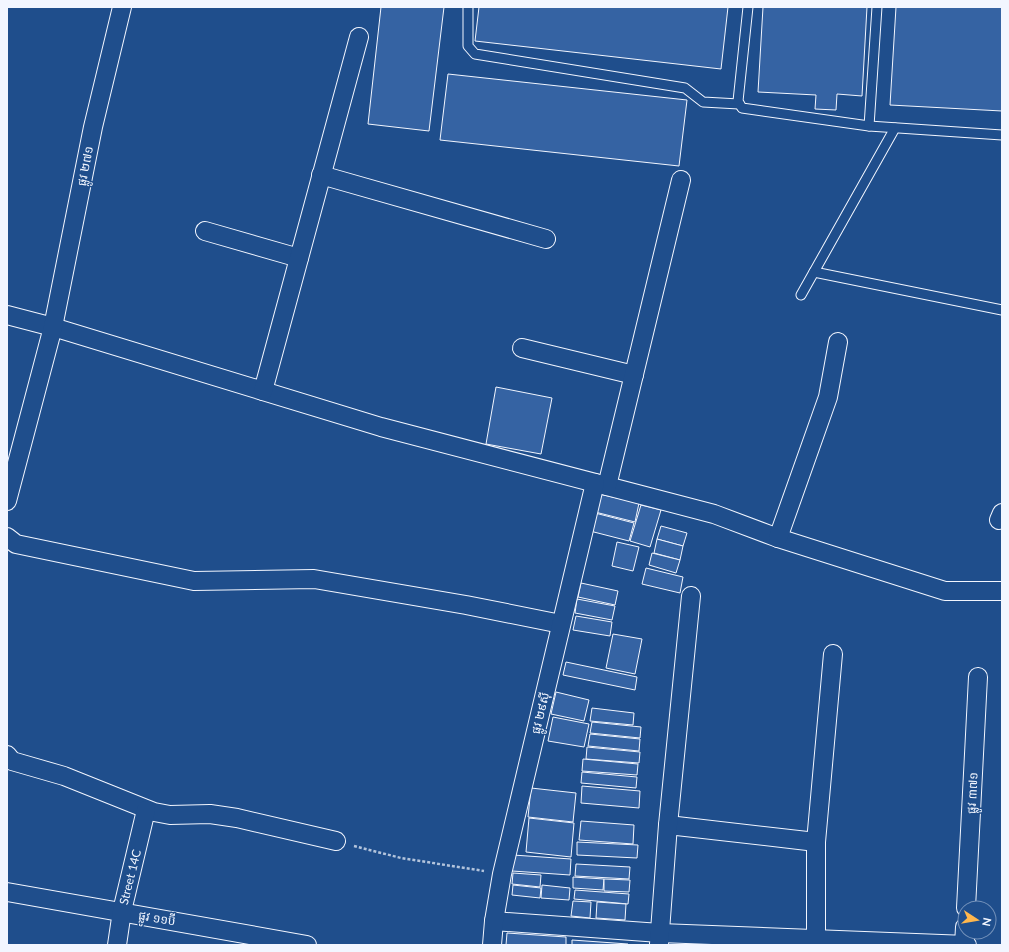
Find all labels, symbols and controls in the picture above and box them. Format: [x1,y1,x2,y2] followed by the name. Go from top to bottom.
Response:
[74,145,100,188] street label: ផ្លូវ ២៧១
[528,691,556,736] street label: ផ្លូវ ២៩ស៊ី
[963,772,984,815] street label: ផ្លូវ ៣៧១
[116,848,144,906] street label: Street 14C
[957,900,997,940] north arrow
[137,907,177,932] street label: ផ្លូវ ១១ប៊ី
[980,917,995,928] text: N

